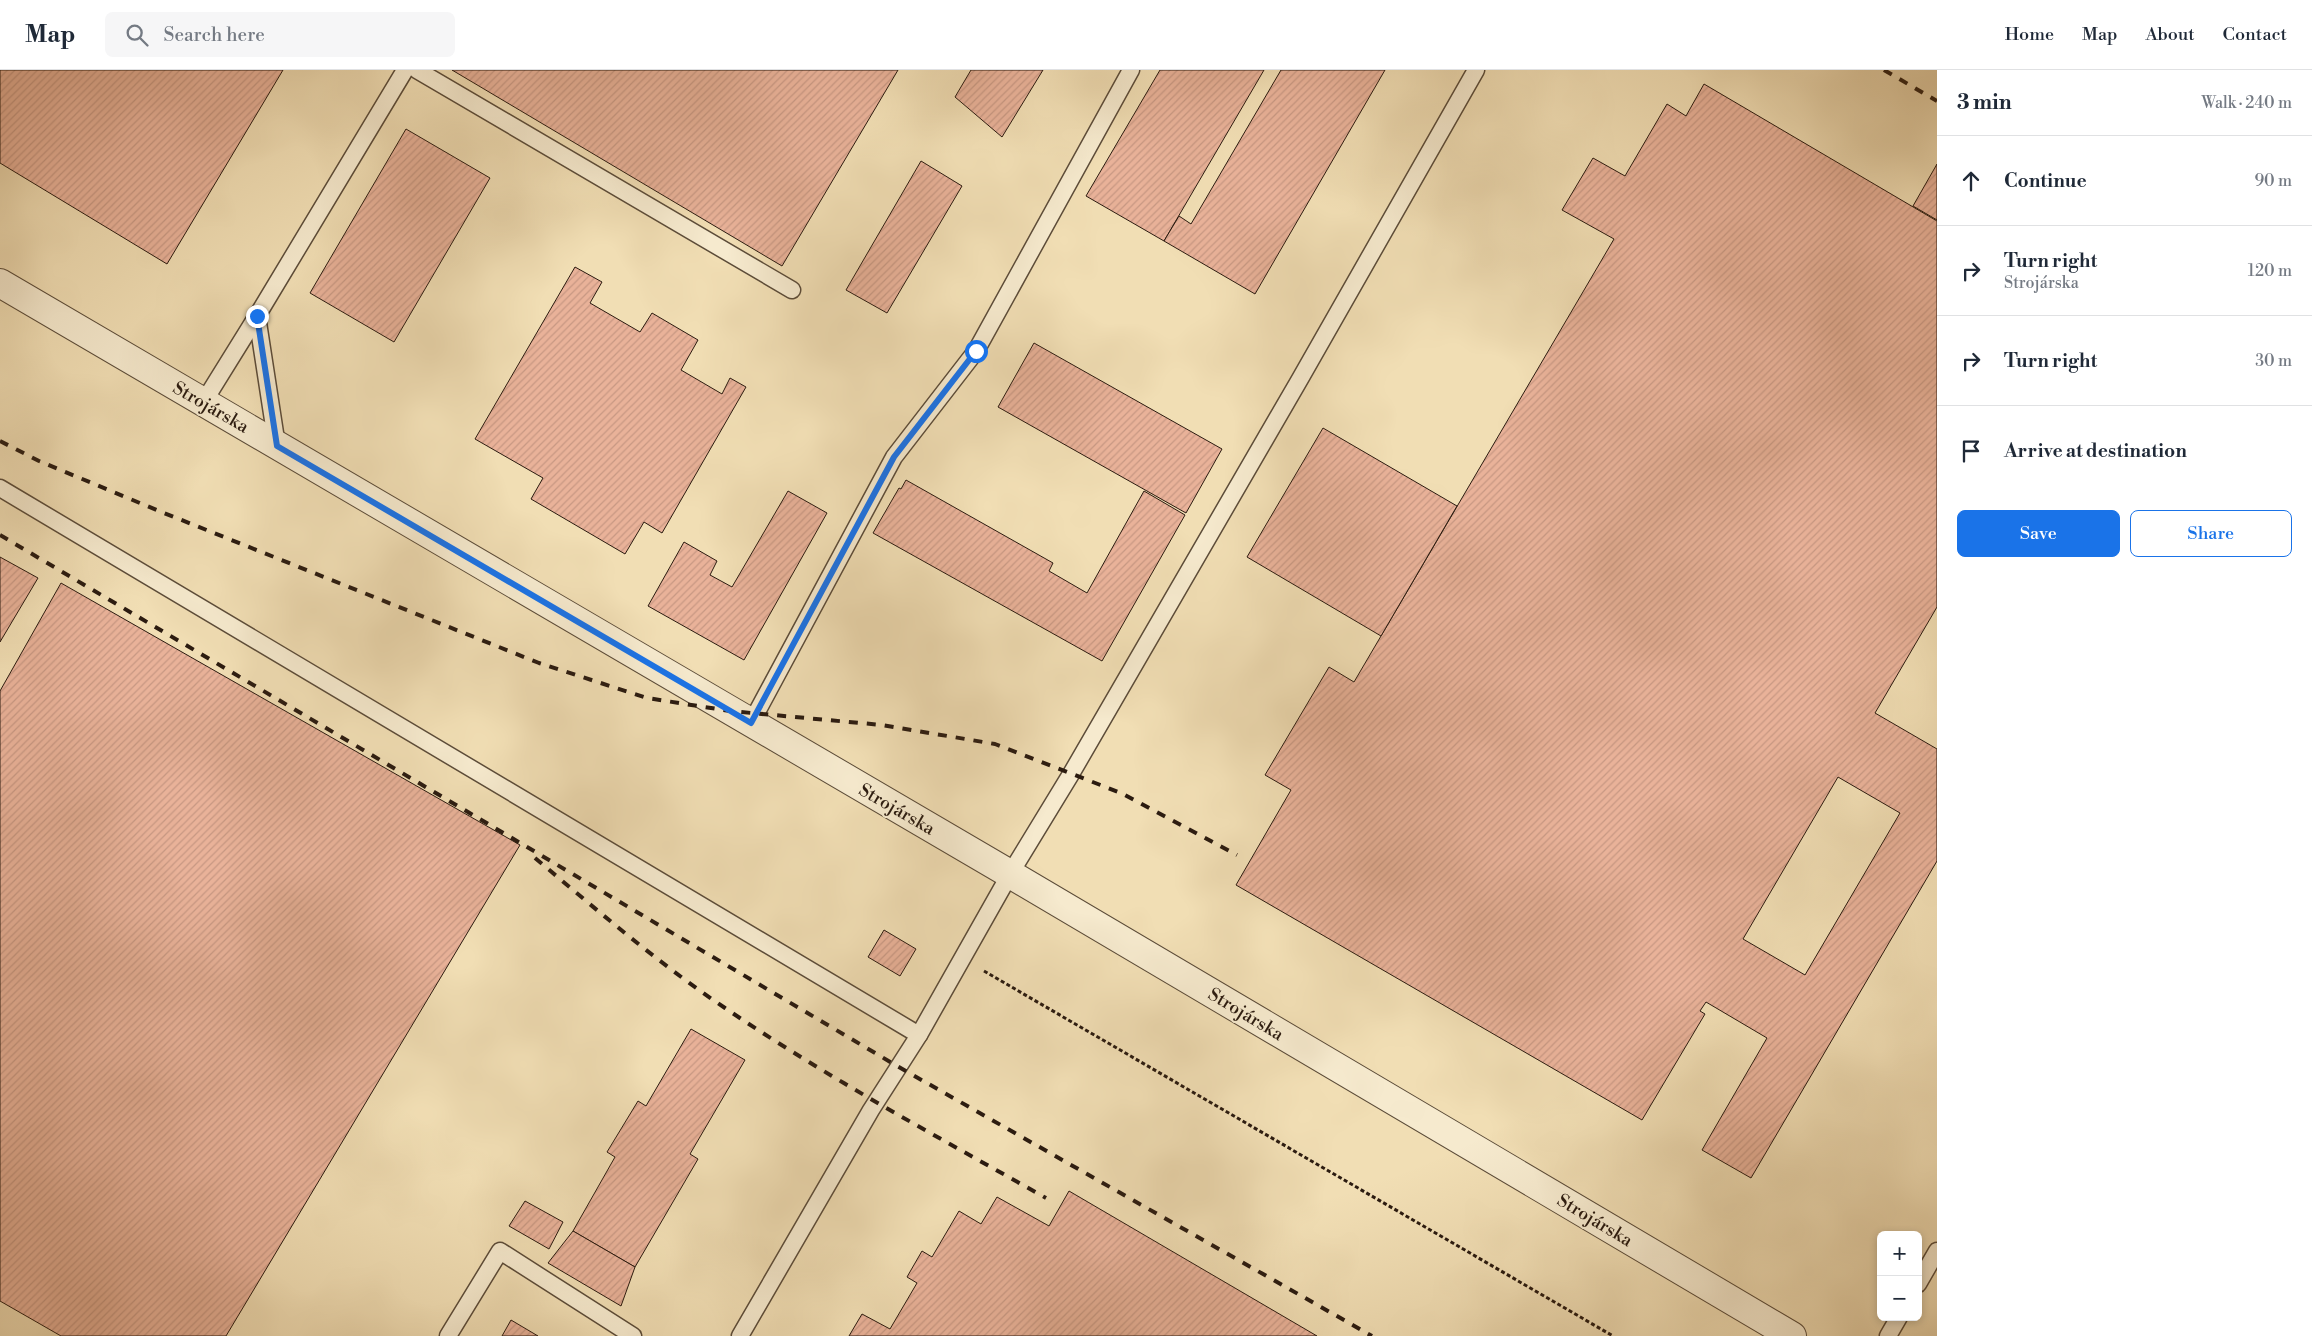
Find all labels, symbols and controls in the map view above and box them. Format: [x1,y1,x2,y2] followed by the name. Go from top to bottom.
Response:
[105,12,455,57] search box
[25,20,75,50] text: Map
[123,21,151,49] icon: search
[163,23,265,47] text: Search here
[2005,23,2054,46] text: Home
[2082,23,2118,46] text: Map
[2146,23,2195,46] text: About
[2223,23,2287,46] text: Contact
[1957,90,2012,116] text: 3 min
[2201,93,2292,113] text: Walk · 240 m
[1957,167,1985,195] icon: ahead
[2004,169,2087,193] text: Continue
[2254,171,2292,191] text: 90 m
[2004,249,2097,273] text: Turn right
[1957,257,1985,285] icon: right
[2248,261,2292,281] text: 120 m
[2004,273,2079,293] text: Strojárska
[246,305,269,328] route end
[965,340,988,363] route start
[1957,347,1985,375] icon: right
[2004,349,2097,373] text: Turn right
[2255,351,2292,371] text: 30 m
[169,376,254,439] street label: Strojárska
[1957,437,1985,465] icon: arrive
[2004,439,2187,463] text: Arrive at destination
[1957,510,2120,557] button: Save
[2130,510,2292,557] button: Share
[855,778,940,841] street label: Strojárska
[1204,983,1289,1046] street label: Strojárska
[1553,1189,1638,1252] street label: Strojárska
[1877,1231,1922,1321] map controls
[1877,1231,1922,1276] button: +
[1877,1276,1922,1321] button: −

